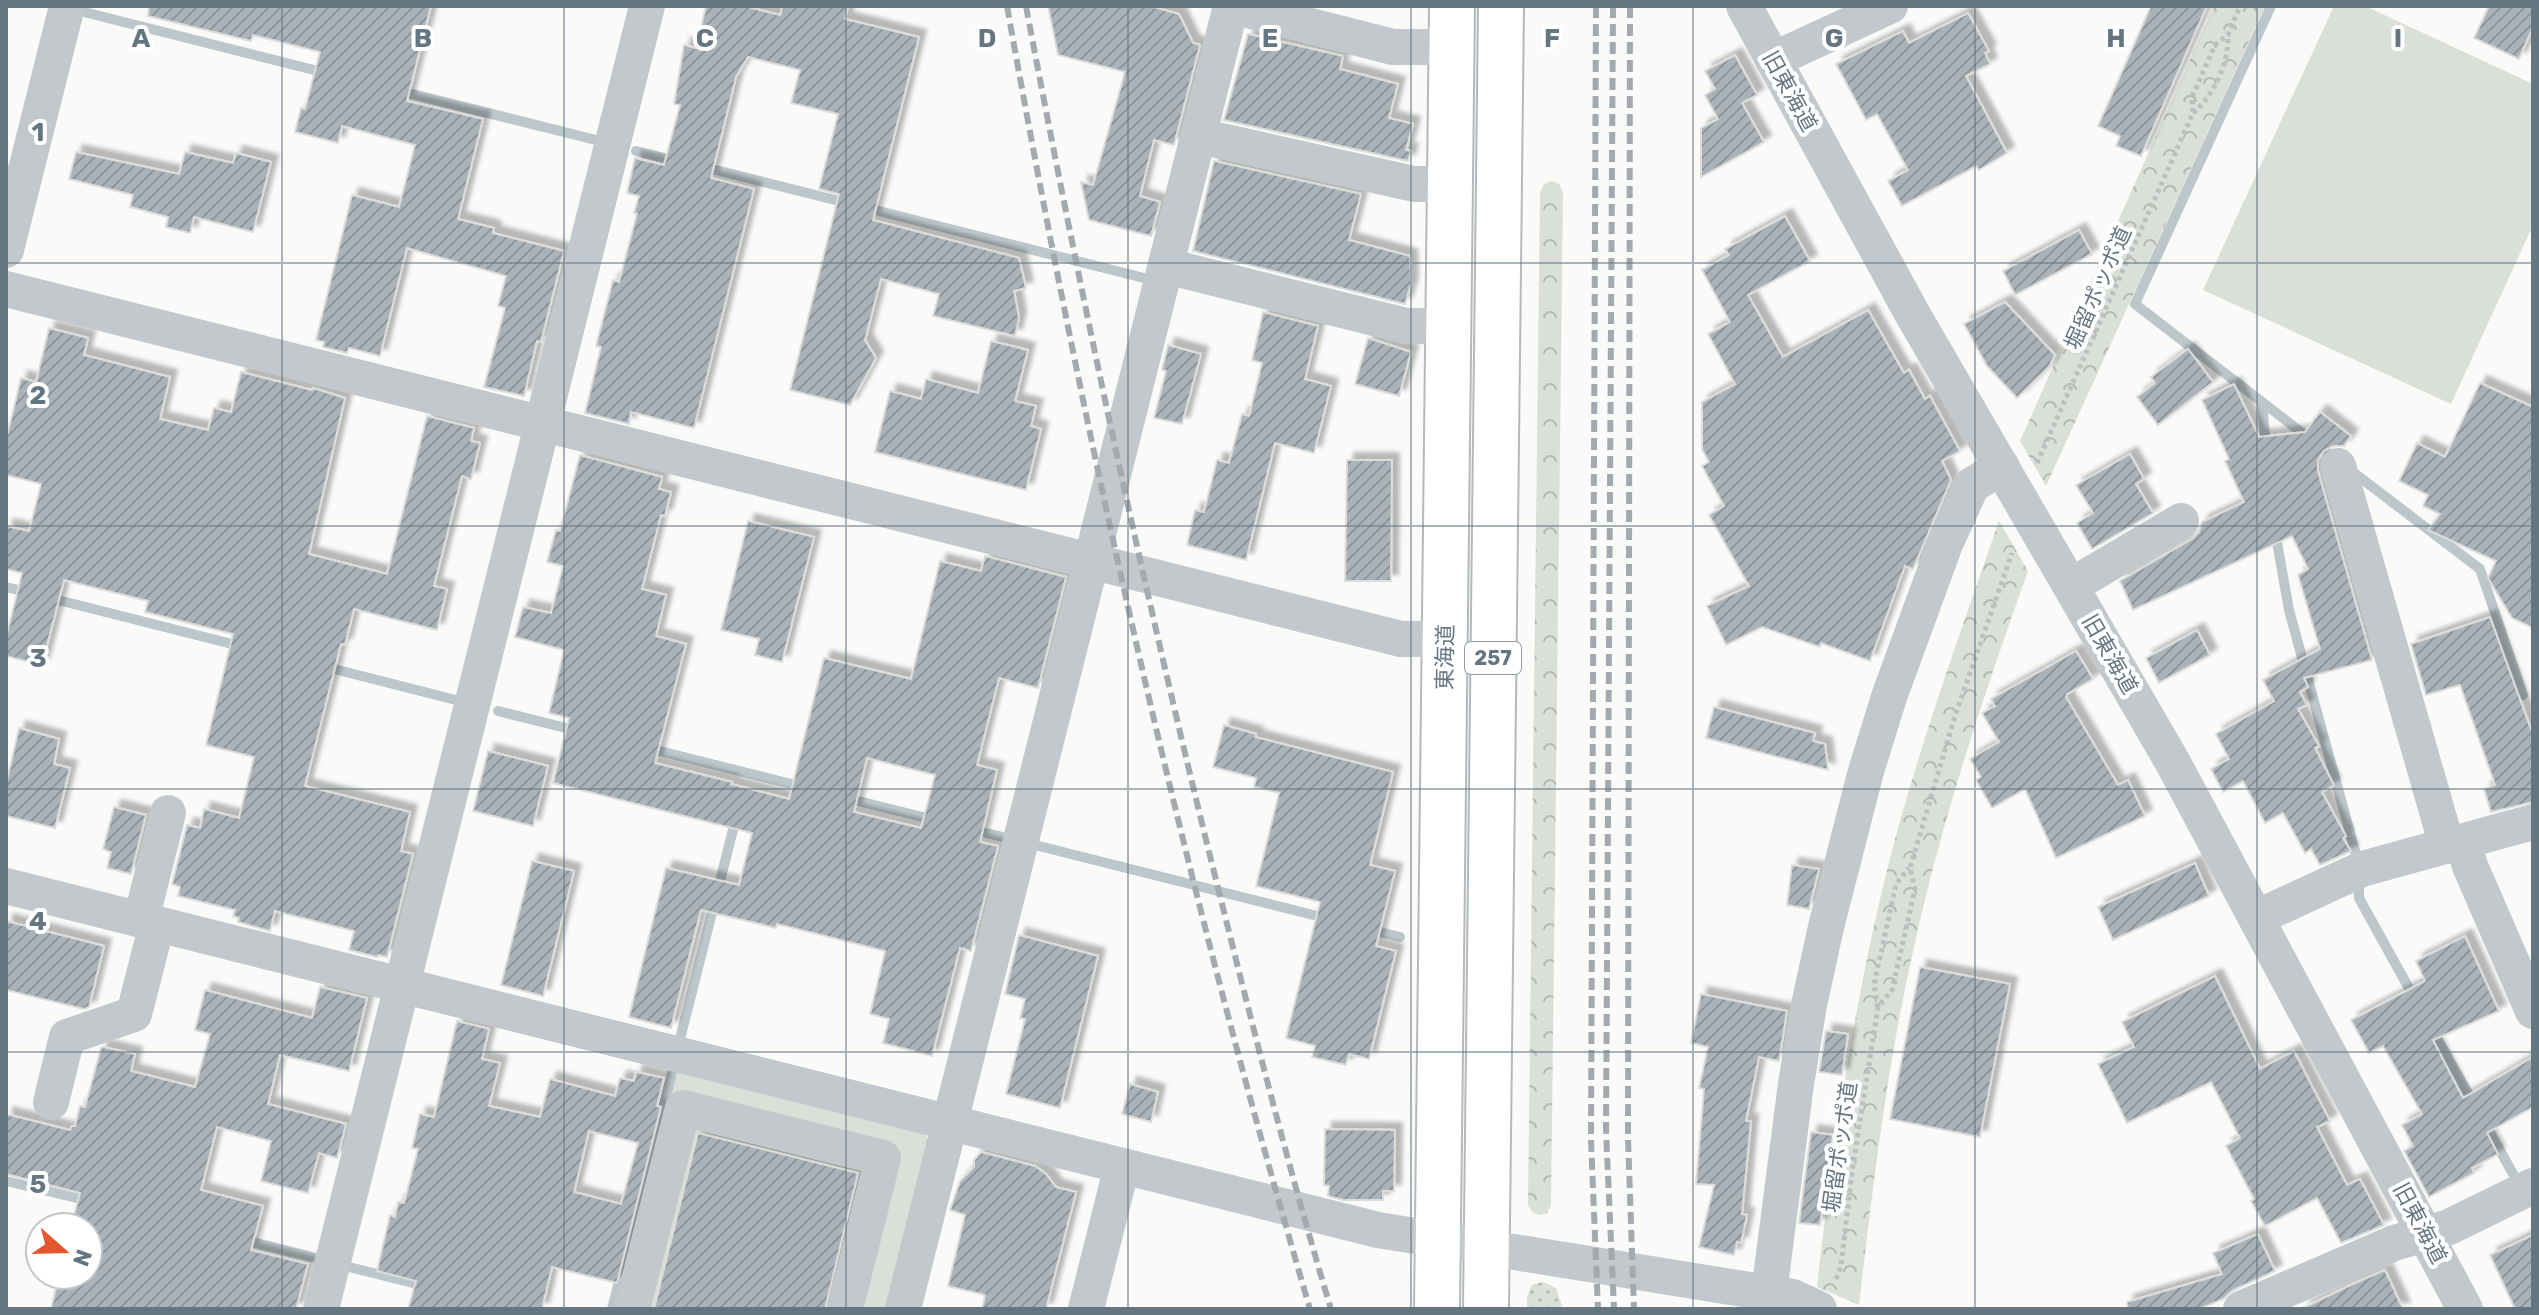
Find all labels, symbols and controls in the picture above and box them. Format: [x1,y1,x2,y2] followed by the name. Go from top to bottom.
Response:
[132,23,151,54] text: A
[414,23,432,54] text: B
[696,23,714,54] text: C
[978,23,996,54] text: D
[1262,23,1278,54] text: E
[1544,23,1560,54] text: F
[1825,23,1843,54] text: G
[2106,23,2126,54] text: H
[2394,23,2402,54] text: I
[1757,46,1823,136] street label: 旧東海道
[32,117,44,148] text: 1
[2059,222,2137,354] street label: 堀留ポッポ道
[30,380,46,411] text: 2
[2076,609,2144,699] street label: 旧東海道
[1431,624,1459,690] street label: 東海道
[1465,642,1521,674] road number: 257
[29,643,47,674] text: 3
[29,906,47,937] text: 4
[1817,1080,1863,1214] street label: 堀留ポッポ道
[30,1169,46,1200] text: 5
[2387,1178,2453,1268] street label: 旧東海道
[24,1211,104,1291] north arrow
[67,1246,98,1270] text: N

